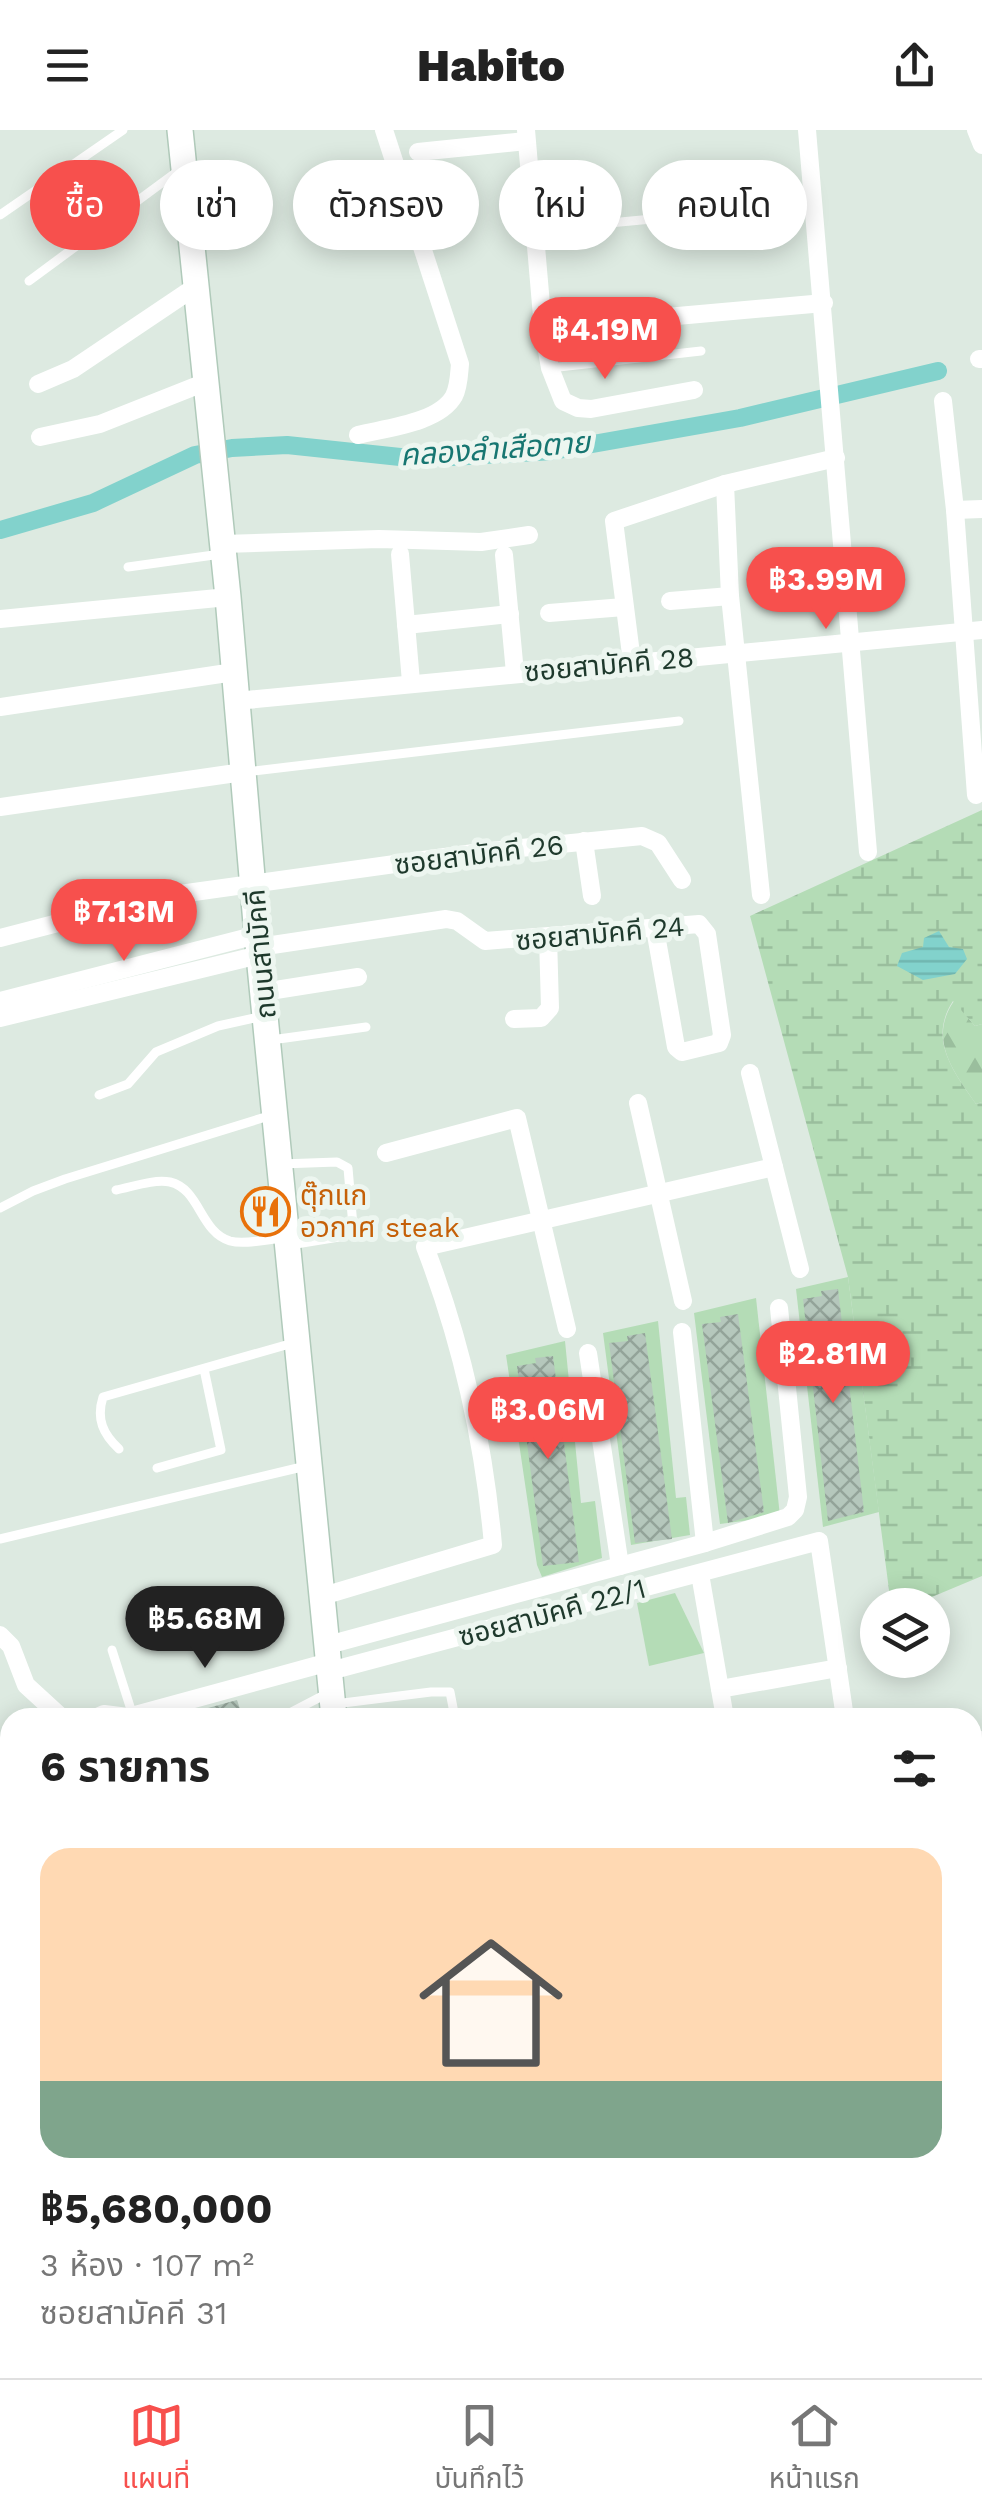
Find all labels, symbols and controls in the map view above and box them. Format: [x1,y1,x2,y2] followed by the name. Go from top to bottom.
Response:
[40,38,95,93] icon: menu
[887,38,942,93] icon: share
[417,39,565,92] text: Habito
[30,160,140,250] chip: ซื้อ
[160,160,273,250] chip: เช่า
[293,160,479,250] chip: ตัวกรอง
[499,160,622,250] chip: ใหม่
[642,160,807,250] chip: คอนโด
[524,297,686,382] pin: ฿4.19M
[551,310,659,348] text: ฿4.19M
[399,424,593,473] water label: คลองลำเสือตาย
[745,547,907,632] pin: ฿3.99M
[768,560,884,598] text: ฿3.99M
[523,641,695,688] street label: ซอยสามัคคี 28
[393,828,566,881] street label: ซอยสามัคคี 26
[43,879,205,964] pin: ฿7.13M
[238,888,283,1020] street label: ถนนสามัคคี
[73,892,175,930] text: ฿7.13M
[514,910,686,957] street label: ซอยสามัคคี 24
[300,1179,460,1244] place label: ตุ๊กแก อวกาศ steak
[239,1185,291,1237] restaurant icon: ตุ๊กแก อวกาศ steak
[752,1321,914,1406] pin: ฿2.81M
[778,1334,888,1372] text: ฿2.81M
[467,1377,629,1462] pin: ฿3.06M
[490,1390,606,1428] text: ฿3.06M
[455,1572,649,1653] street label: ซอยสามัคคี 22/1
[124,1586,286,1671] pin: ฿5.68M
[860,1588,950,1678] map controls
[860,1588,950,1678] button: layers
[147,1599,263,1637] text: ฿5.68M
[887,1741,942,1796] icon: filters
[40,1742,210,1791] text: 6 รายการ
[401,1913,581,2093] icon: home
[40,2184,273,2233] text: ฿5,680,000
[40,2246,254,2284] text: 3 ห้อง · 107 m²
[40,2294,227,2332] text: ซอยสามัคคี 31
[122,2398,190,2501] tab: แผนที่
[435,2398,525,2501] tab: บันทึกไว้
[769,2398,860,2501] tab: หน้าแรก

